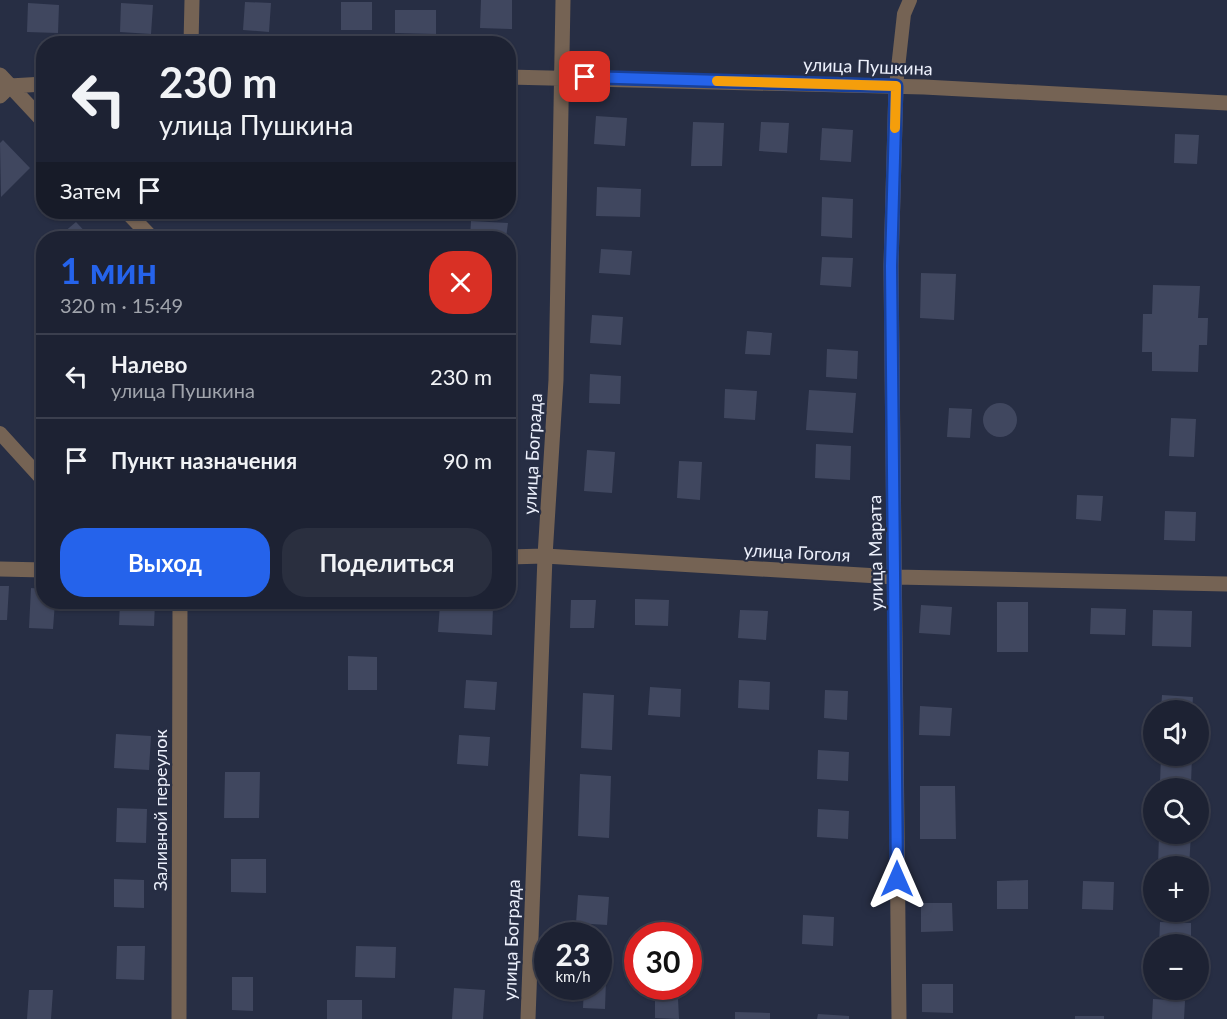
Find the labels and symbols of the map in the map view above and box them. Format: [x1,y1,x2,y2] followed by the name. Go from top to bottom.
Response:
[559,51,610,102] pin
[803,53,933,79] street label: улица Пушкина
[518,393,546,515] street label: улица Бограда
[863,495,887,611] street label: улица Марата
[743,538,851,566] street label: улица Гоголя
[149,728,171,891] street label: Заливной переулок
[865,847,929,911] position arrow
[498,879,524,1001] street label: улица Бограда
[624,922,702,1000] speed limit sign: 30

